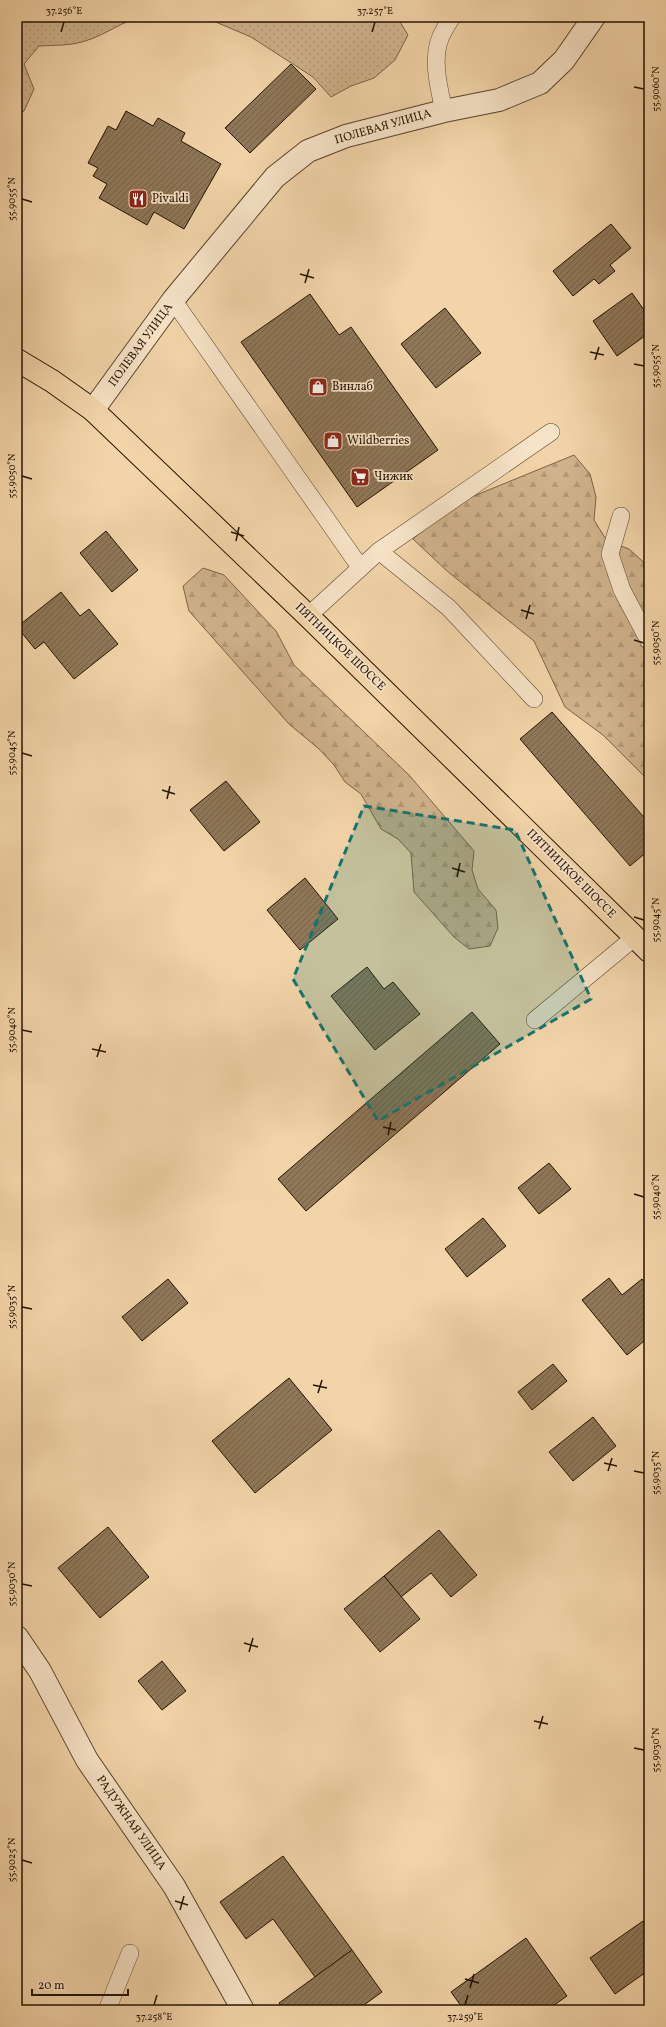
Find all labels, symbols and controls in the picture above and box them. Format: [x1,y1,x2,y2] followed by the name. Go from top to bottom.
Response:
[46,4,82,18] text: 37.256°E
[357,4,393,18] text: 37.257°E
[649,66,663,112] text: 55.9060°N
[333,105,434,148] street label: ПОЛЕВАЯ УЛИЦА
[5,176,19,221] text: 55.9055°N
[127,188,149,210] restaurant icon: Pivaldi
[152,191,189,207] place label: Pivaldi
[105,299,177,390] street label: ПОЛЕВАЯ УЛИЦА
[649,343,663,388] text: 55.9055°N
[307,376,329,398] shop icon: Винлаб
[332,379,373,395] place label: Винлаб
[322,430,344,452] shop icon: Wildberries
[347,433,409,449] place label: Wildberries
[5,453,19,498] text: 55.9050°N
[349,466,371,488] supermarket icon: Чижик
[374,469,414,485] place label: Чижик
[291,599,389,695] street label: ПЯТНИЦКОЕ ШОССЕ
[649,620,663,665] text: 55.9050°N
[5,730,19,775] text: 55.9045°N
[523,826,619,922] street label: ПЯТНИЦКОЕ ШОССЕ
[649,897,663,942] text: 55.9045°N
[5,1006,19,1053] text: 55.9040°N
[649,1173,663,1220] text: 55.9040°N
[5,1284,19,1329] text: 55.9035°N
[649,1450,663,1495] text: 55.9035°N
[5,1561,19,1607] text: 55.9030°N
[649,1727,663,1773] text: 55.9030°N
[92,1773,170,1874] street label: РАДУЖНАЯ УЛИЦА
[5,1837,19,1882] text: 55.9025°N
[32,1971,128,1997] scale bar
[38,1978,65,1994] text: 20 m
[136,2010,172,2024] text: 37.258°E
[447,2010,483,2024] text: 37.259°E

